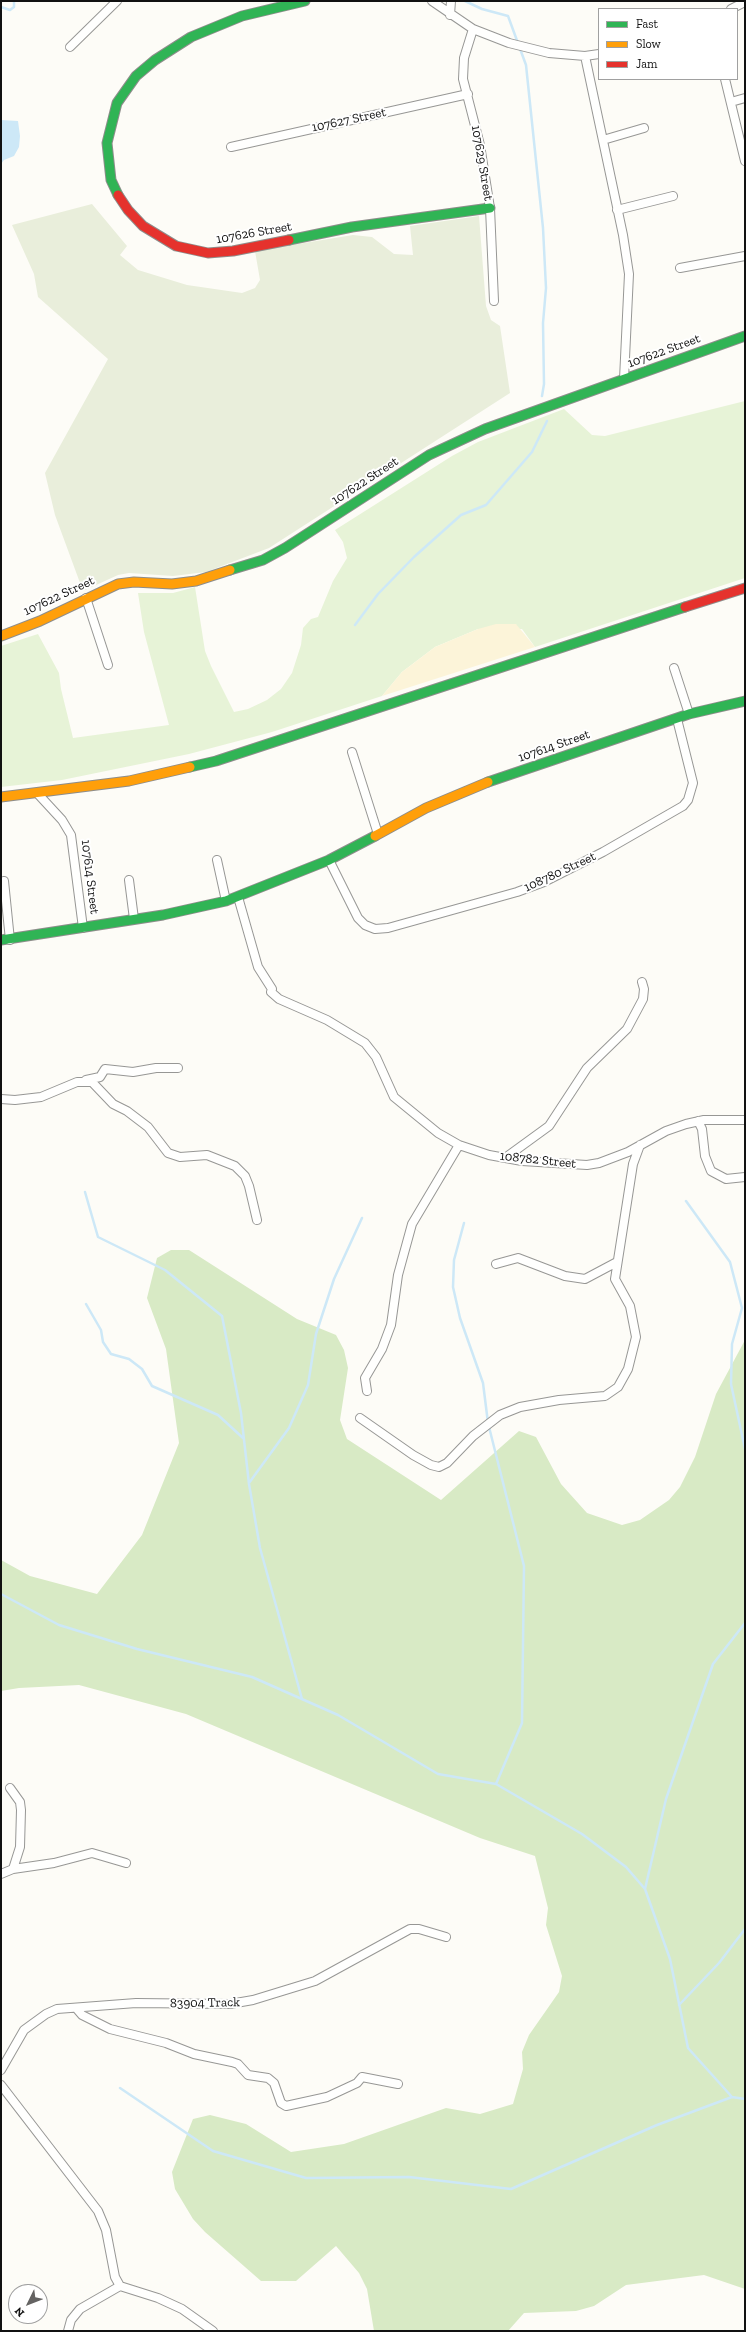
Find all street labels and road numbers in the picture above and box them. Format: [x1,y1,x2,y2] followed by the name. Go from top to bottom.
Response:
[310,105,388,135] street label: 107627 Street
[468,124,496,202] street label: 107629 Street
[215,219,293,247] street label: 107626 Street
[626,331,702,371] street label: 107622 Street
[329,454,401,508] street label: 107622 Street
[21,573,97,619] street label: 107622 Street
[516,726,592,766] street label: 107614 Street
[78,839,102,915] street label: 107614 Street
[522,849,598,895] street label: 108780 Street
[499,1148,577,1172] street label: 108782 Street
[170,1995,240,2011] street label: 83904 Track

